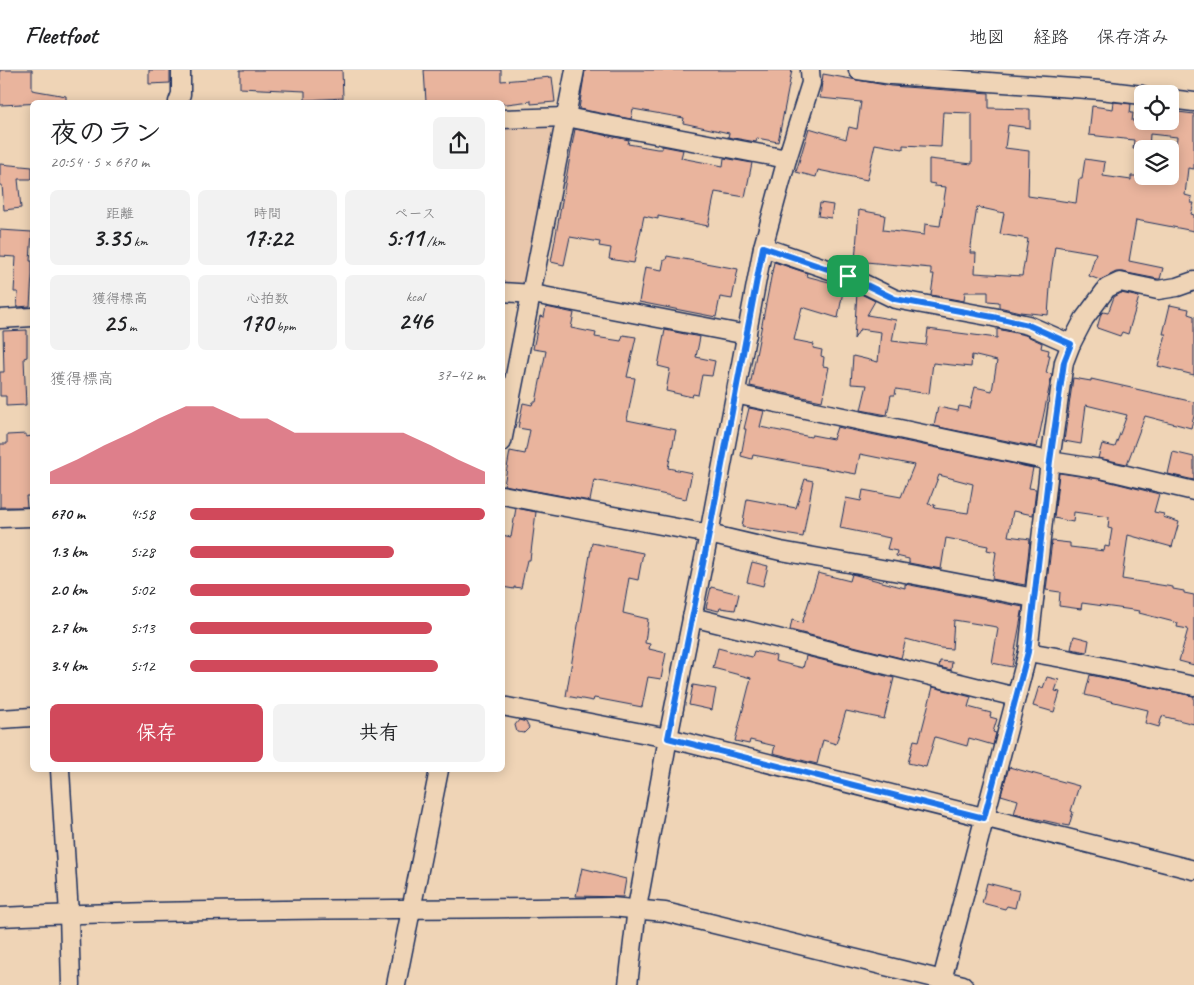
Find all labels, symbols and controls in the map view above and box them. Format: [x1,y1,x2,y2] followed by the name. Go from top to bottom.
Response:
[25,20,97,50] text: Fleetfoot
[969,26,1005,48] text: 地図
[1033,26,1069,48] text: 経路
[1097,26,1169,48] text: 保存済み
[1134,85,1179,185] map controls
[1134,85,1179,130] button: locate
[50,115,162,150] text: 夜のラン
[433,117,485,169] button: share
[1134,140,1179,185] button: layers
[50,152,149,172] text: 20:54 · 5 × 670 m
[106,205,134,222] text: 距離
[253,205,281,222] text: 時間
[395,205,436,222] text: ペース
[92,222,130,254] text: 3.35
[243,222,292,254] text: 17:22
[385,222,423,254] text: 5:11
[130,233,148,250] text: km
[423,233,445,250] text: /km
[827,255,869,297] pin
[834,262,862,290] icon: arrive
[406,288,424,305] text: kcal
[92,290,148,307] text: 獲得標高
[246,290,288,307] text: 心拍数
[398,305,432,337] text: 246
[103,307,125,339] text: 25
[239,307,273,339] text: 170
[125,318,137,335] text: m
[273,318,296,335] text: bpm
[436,365,485,385] text: 37–42 m
[50,369,114,389] text: 獲得標高
[50,504,85,524] text: 670 m
[130,504,155,524] text: 4:58
[50,542,87,562] text: 1.3 km
[130,542,155,562] text: 5:28
[50,580,87,600] text: 2.0 km
[130,580,155,600] text: 5:02
[50,618,87,638] text: 2.7 km
[130,618,155,638] text: 5:13
[50,656,87,676] text: 3.4 km
[130,656,155,676] text: 5:12
[50,704,263,762] button: 保存
[273,704,485,762] button: 共有

